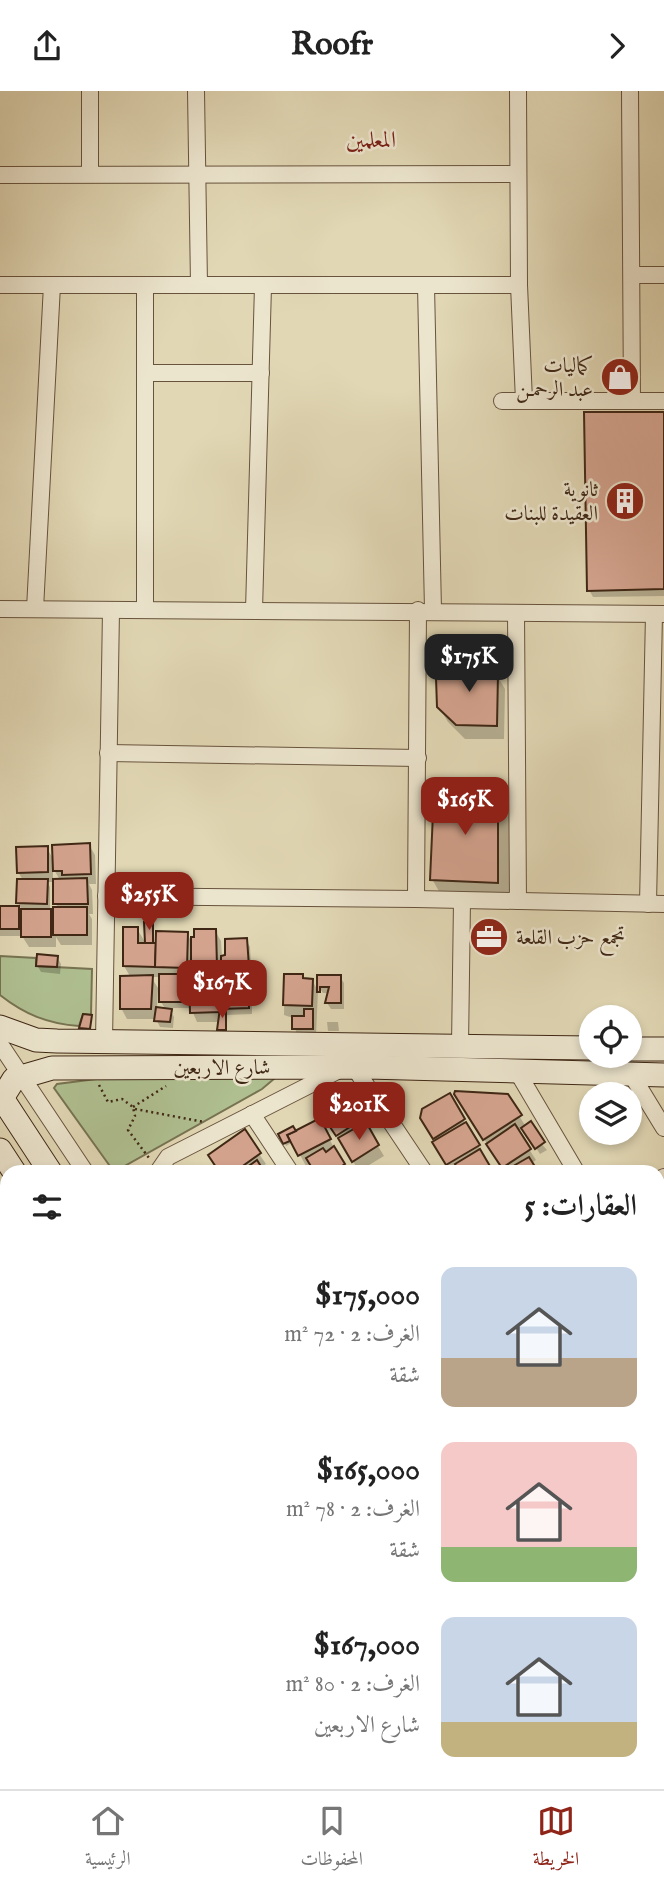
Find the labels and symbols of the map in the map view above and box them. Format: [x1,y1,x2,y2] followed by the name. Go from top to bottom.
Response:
[346,126,396,155] district label: المعلمين
[516,353,593,404] place label: كماليات عبد الرحمـن
[599,356,641,398] shop icon: كماليات عبد الرحمـن
[504,477,599,528] place label: ثانوية العقيدة للبنات
[604,480,646,522] building icon: ثانوية العقيدة للبنات
[420,635,518,694] pin: $175K
[416,777,514,837] pin: $165K
[100,873,198,932] pin: $255K
[468,916,510,958] office icon: تجمع حزب القلعة
[516,925,626,956] place label: تجمع حزب القلعة
[173,961,271,1020] pin: $167K
[174,1055,270,1085] street label: شارع الاربعين
[310,1083,408,1142] pin: $201K

